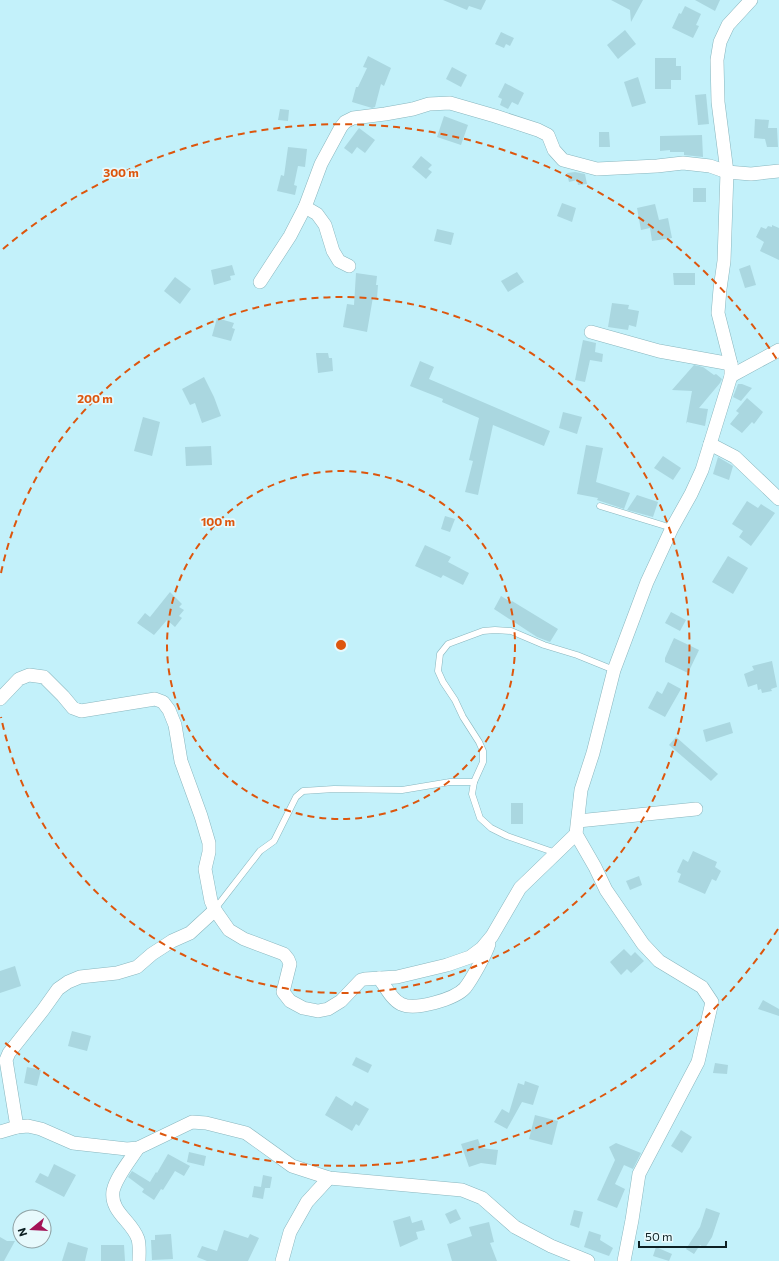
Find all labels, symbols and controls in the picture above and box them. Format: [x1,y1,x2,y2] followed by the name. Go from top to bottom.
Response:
[103,165,139,179] text: 300 m
[77,391,113,405] text: 200 m
[201,514,235,528] text: 100 m
[334,638,348,652] centre of rings
[12,1209,52,1249] north arrow
[639,1223,726,1249] scale bar
[15,1226,29,1238] text: N
[645,1229,673,1243] text: 50 m

